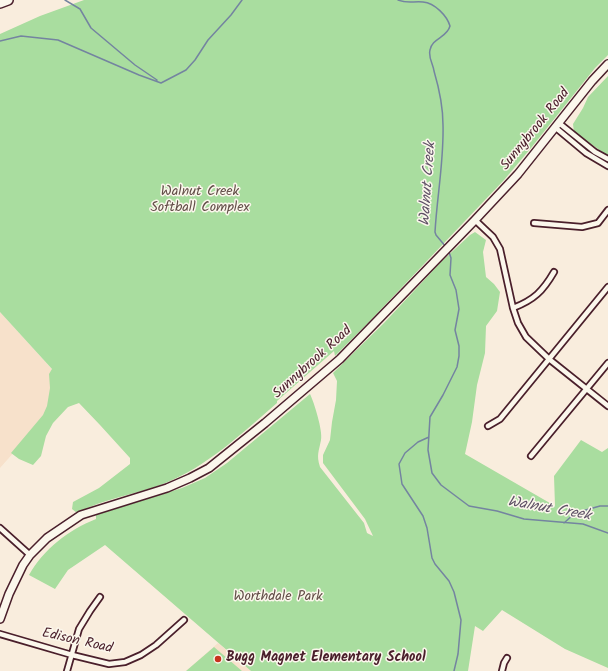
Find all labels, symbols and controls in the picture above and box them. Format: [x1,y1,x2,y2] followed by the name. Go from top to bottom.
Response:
[498,86,574,174] street label: Sunnybrook Road
[417,141,441,227] water label: Walnut Creek
[150,185,250,218] park label: Walnut Creek Softball Complex
[270,323,356,403] street label: Sunnybrook Road
[506,494,592,526] water label: Walnut Creek
[233,590,323,606] park label: Worthdale Park
[40,626,114,658] street label: Edison Road
[226,651,426,667] place label: Bugg Magnet Elementary School
[213,654,223,664] marker: Bugg Magnet Elementary School

